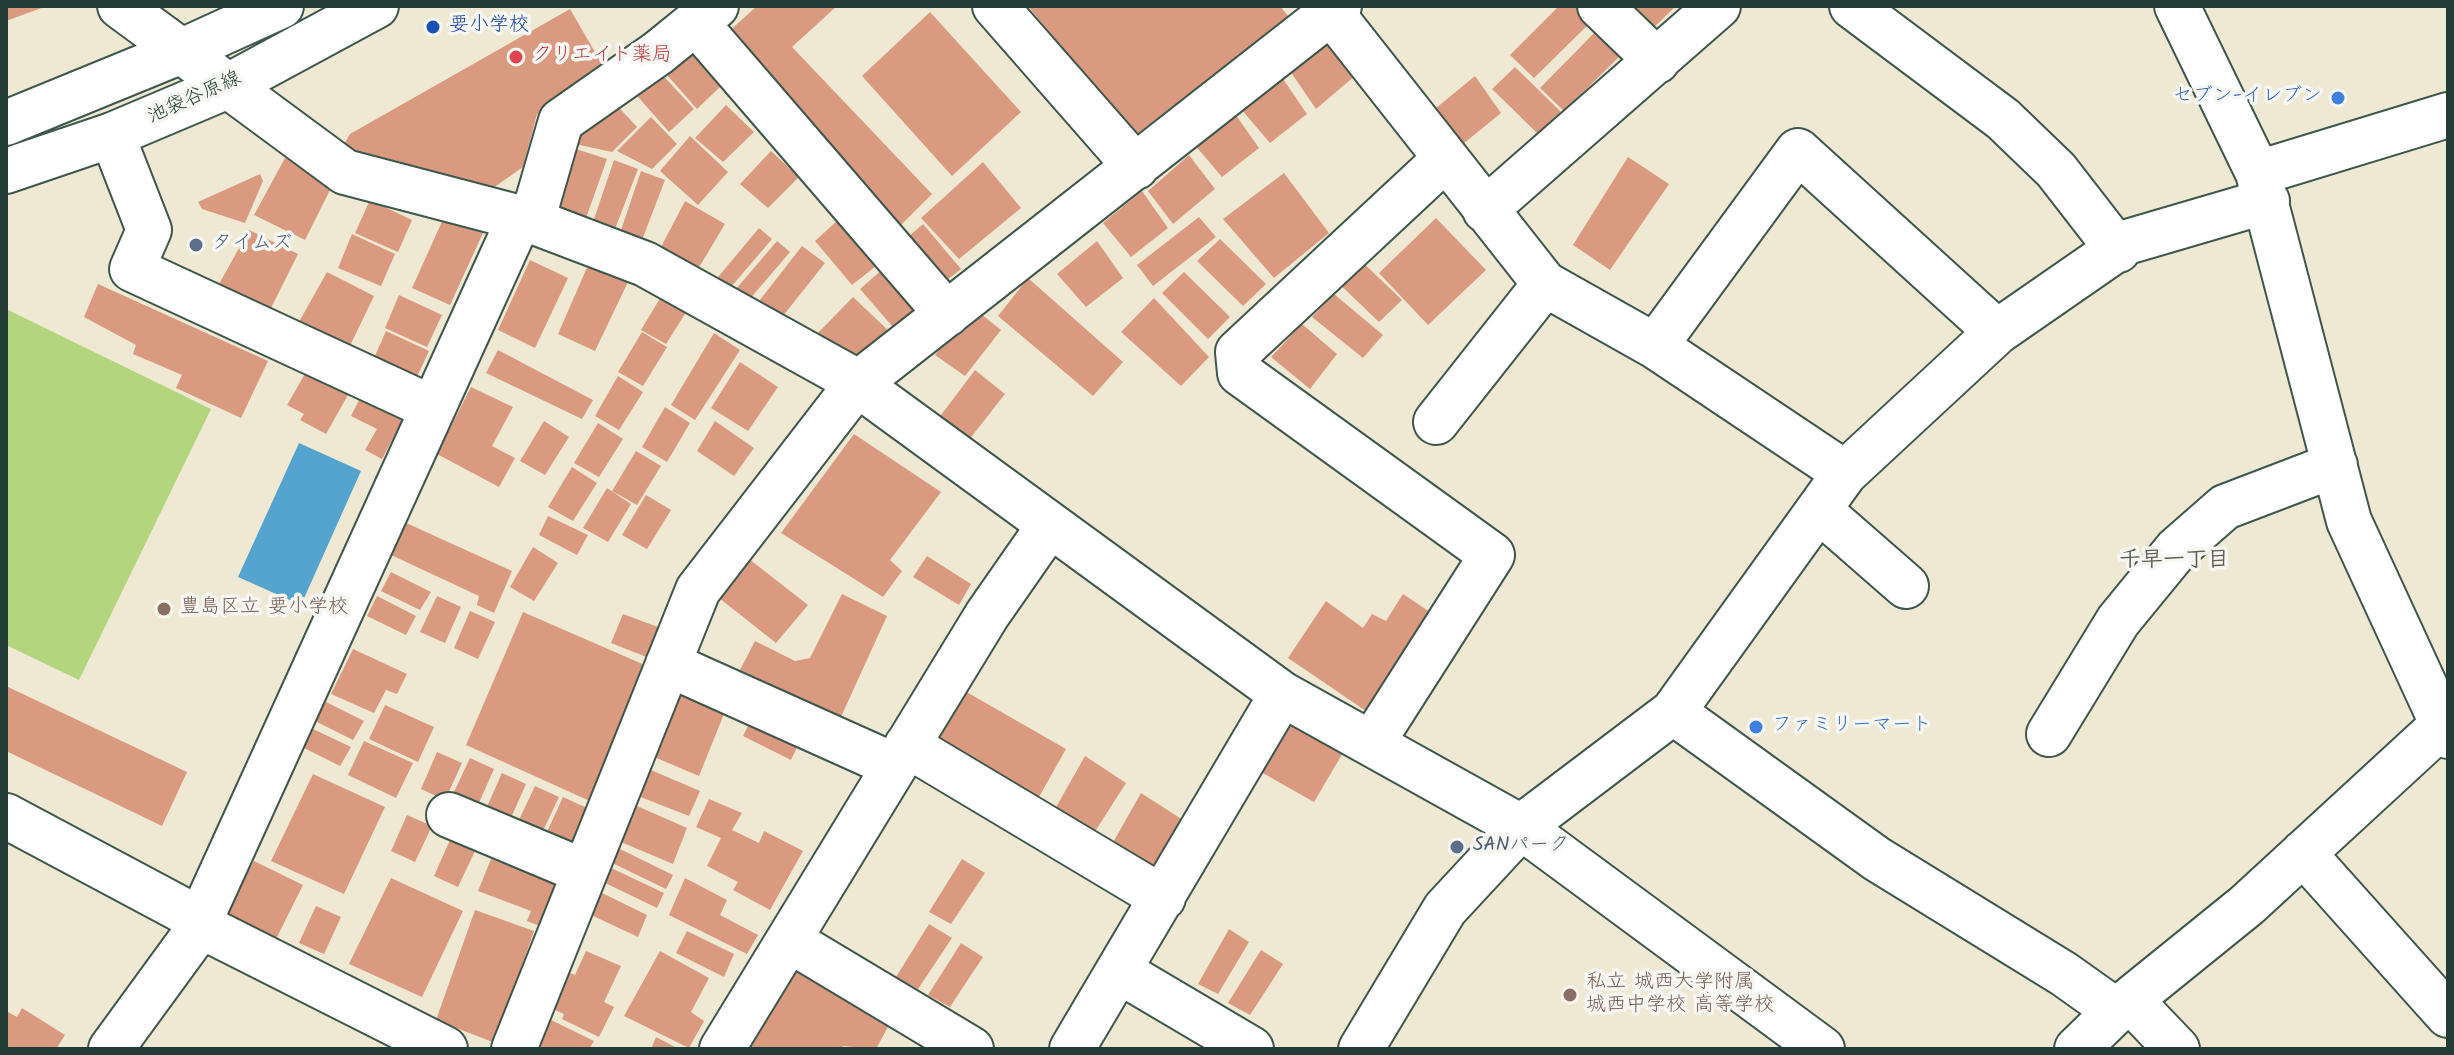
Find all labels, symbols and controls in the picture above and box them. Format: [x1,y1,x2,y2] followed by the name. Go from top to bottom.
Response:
[449,15,529,39] place label: 要小学校
[424,18,442,36] marker: 要小学校
[532,45,672,69] place label: クリエイト薬局
[507,48,525,66] marker: クリエイト薬局
[144,68,246,130] street label: 池袋谷原線
[2173,86,2322,110] place label: セブン-イレブン
[2329,89,2347,107] marker: セブン-イレブン
[212,233,292,257] place label: タイムズ
[187,236,205,254] marker: タイムズ
[2119,549,2229,575] district label: 千早一丁目
[180,597,348,621] place label: 豊島区立 要小学校
[155,600,173,618] marker: 豊島区立 要小学校
[1772,715,1932,739] place label: ファミリーマート
[1747,718,1765,736] marker: ファミリーマート
[1473,835,1569,859] place label: SANパーク
[1448,838,1466,856] marker: SANパーク
[1586,972,1774,1019] place label: 私立 城西大学附属 城西中学校 高等学校
[1561,986,1579,1004] marker: 私立 城西大学附属 城西中学校 高等学校

